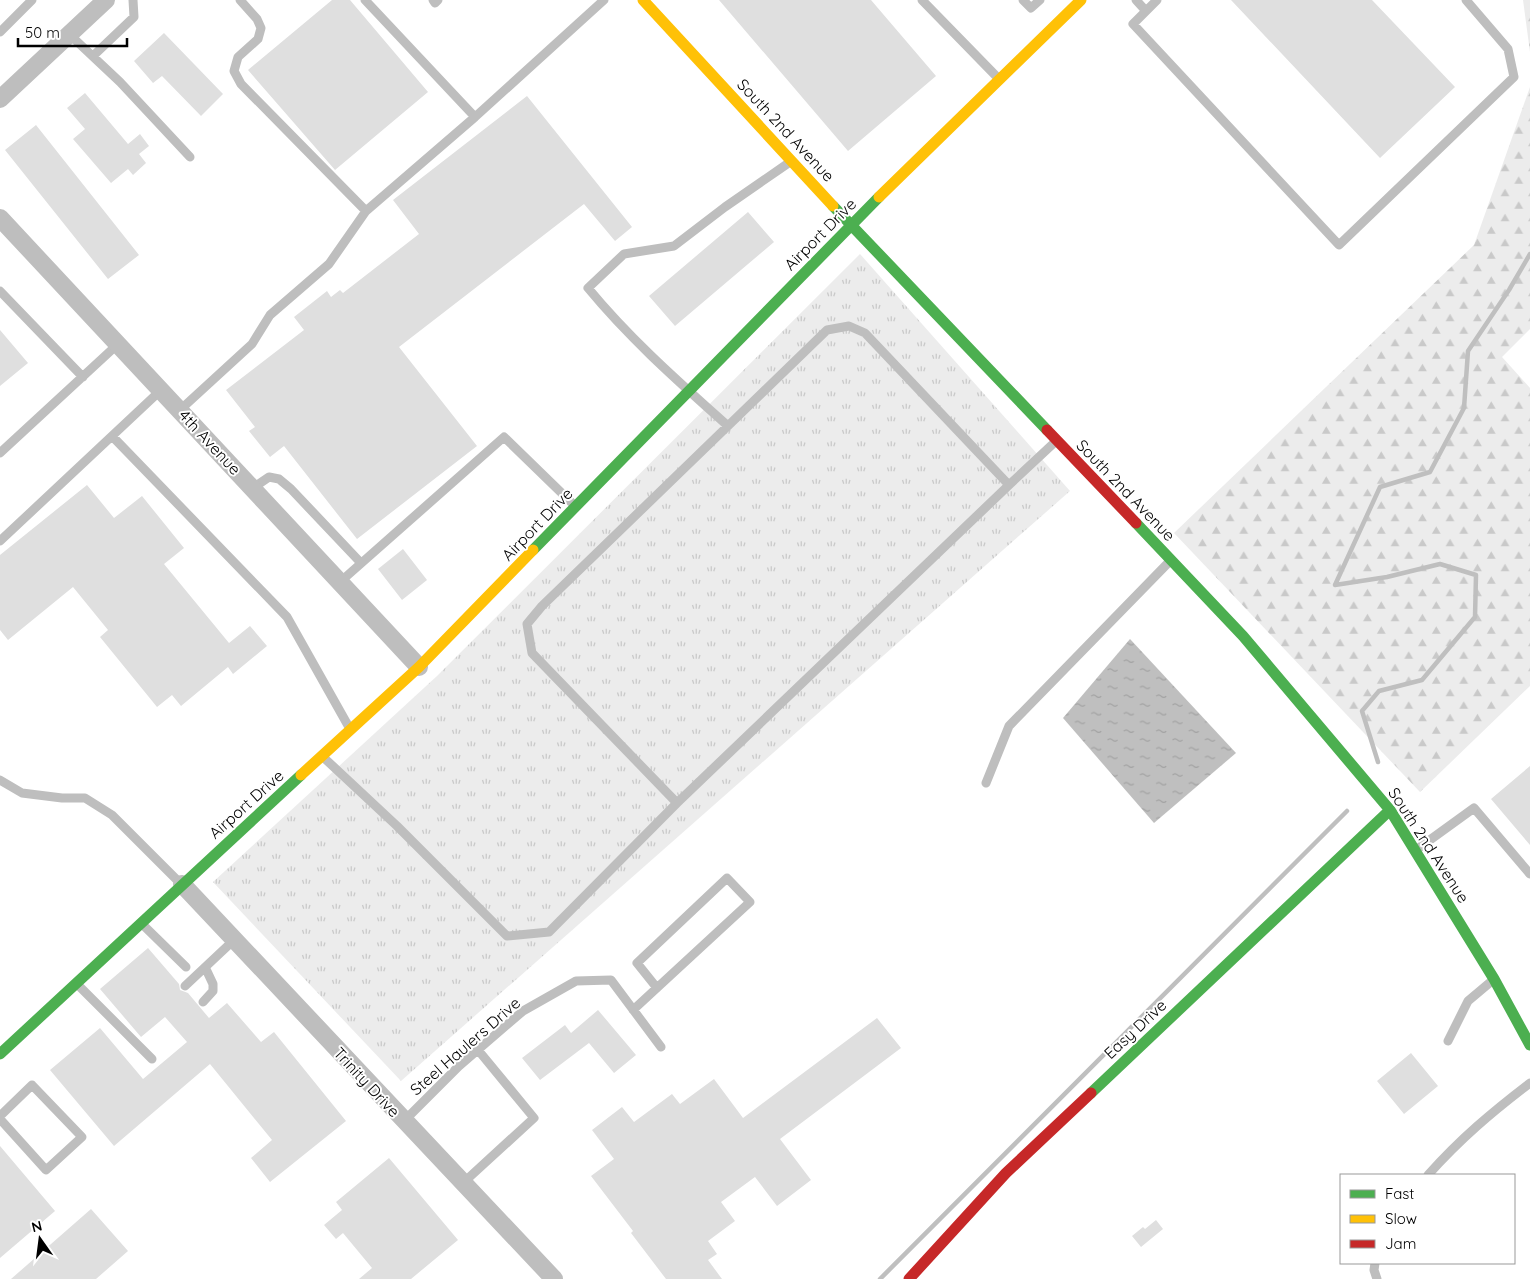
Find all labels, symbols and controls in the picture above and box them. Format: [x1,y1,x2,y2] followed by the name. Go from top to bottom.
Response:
[18,15,126,47] scale bar
[25,23,60,42] text: 50 m
[733,74,839,186] street label: South 2nd Avenue
[780,194,860,274] street label: Airport Drive
[175,405,245,479] street label: 4th Avenue
[1072,435,1180,545] street label: South 2nd Avenue
[497,483,577,565] street label: Airport Drive
[204,765,288,843] street label: Airport Drive
[1384,784,1474,906] street label: South 2nd Avenue
[406,993,524,1099] street label: Steel Haulers Drive
[1100,995,1170,1063] street label: Easy Drive
[330,1043,404,1121] street label: Trinity Drive
[1340,1174,1515,1264] legend
[1385,1184,1414,1203] text: Fast
[1385,1209,1417,1228] text: Slow
[15,1214,65,1264] north arrow
[30,1216,44,1236] text: N
[1385,1234,1416,1253] text: Jam

